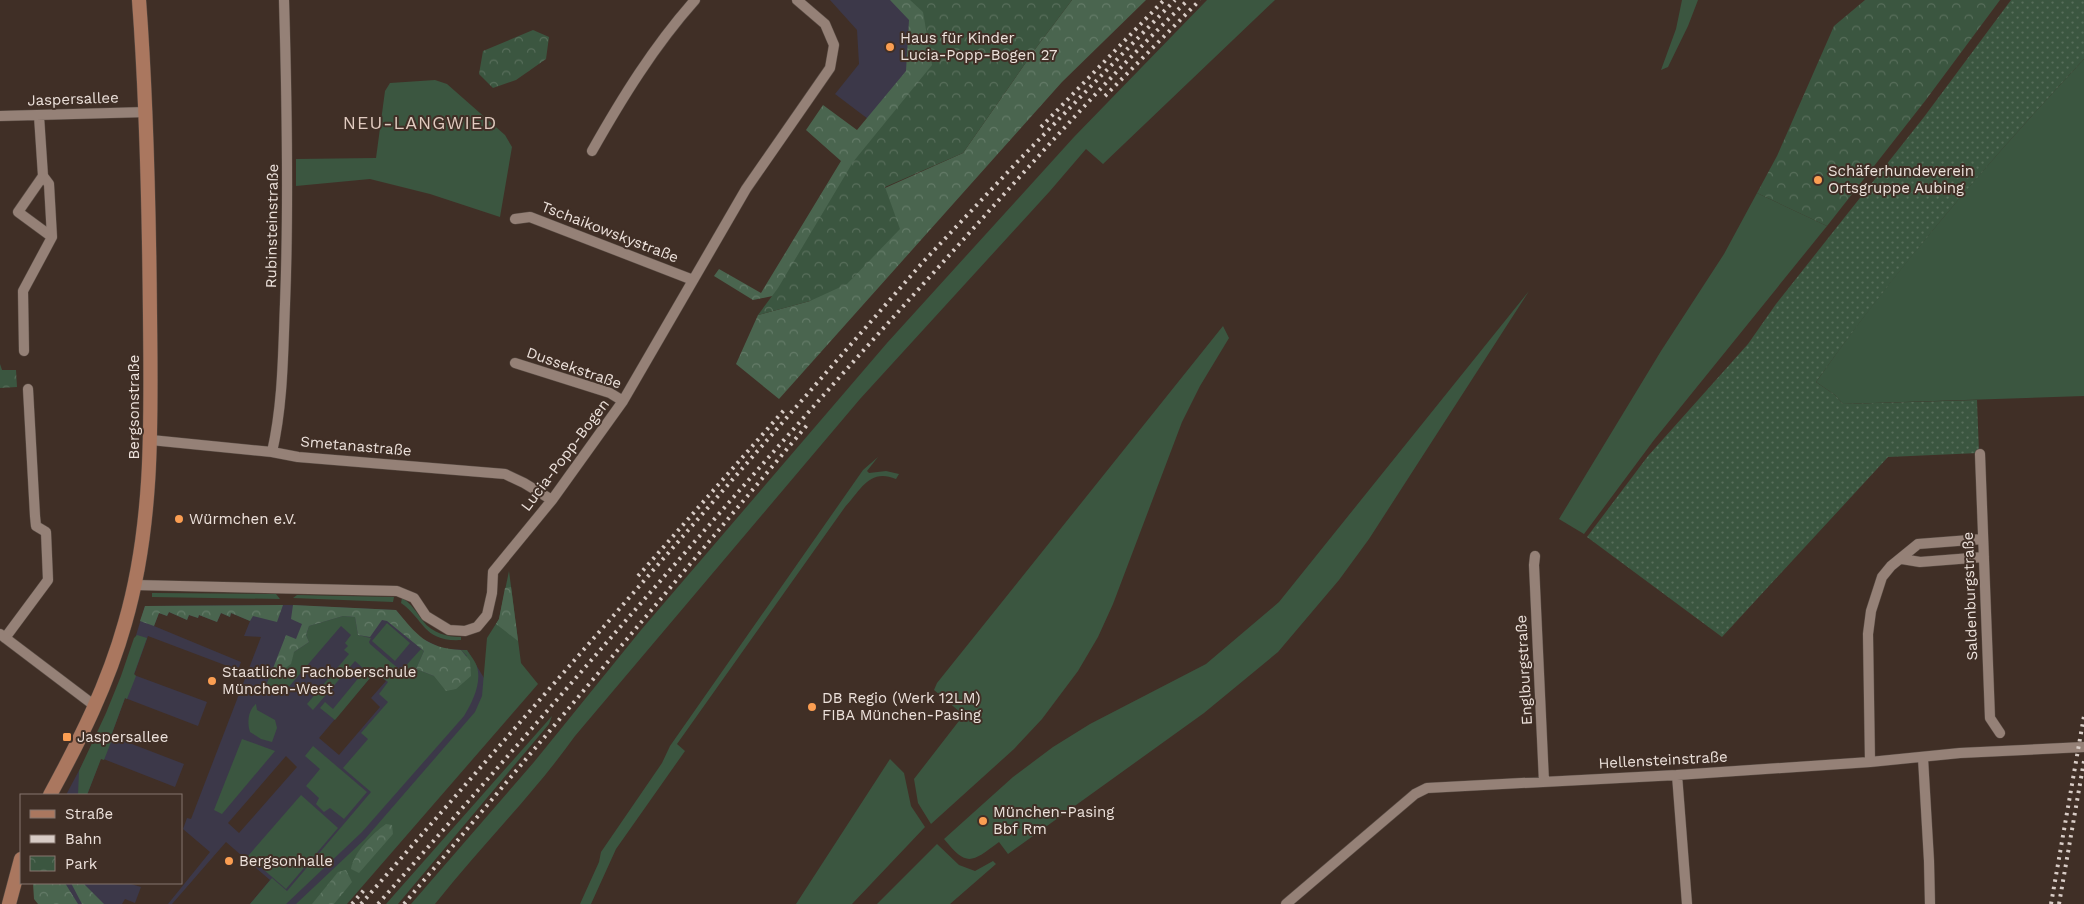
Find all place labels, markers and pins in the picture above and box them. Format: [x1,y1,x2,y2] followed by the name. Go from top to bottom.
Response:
[900,29,1058,64] place label: Haus für Kinder Lucia-Popp-Bogen 27
[884,41,896,53] marker: Haus für Kinder Lucia-Popp-Bogen 27
[1828,162,1974,197] place label: Schäferhundeverein Ortsgruppe Aubing
[1812,174,1824,186] marker: Schäferhundeverein Ortsgruppe Aubing
[189,510,296,528] place label: Würmchen e.V.
[173,513,185,525] marker: Würmchen e.V.
[222,663,416,698] place label: Staatliche Fachoberschule München-West
[206,675,218,687] marker: Staatliche Fachoberschule München-West
[822,689,981,724] place label: DB Regio (Werk 12LM) FIBA München-Pasing
[806,701,818,713] marker: DB Regio (Werk 12LM) FIBA München-Pasing
[77,728,168,746] place label: Jaspersallee
[61,731,73,743] marker: Jaspersallee
[993,803,1114,838] place label: München-Pasing Bbf Rm
[977,815,989,827] marker: München-Pasing Bbf Rm
[239,852,333,870] place label: Bergsonhalle
[223,855,235,867] marker: Bergsonhalle

